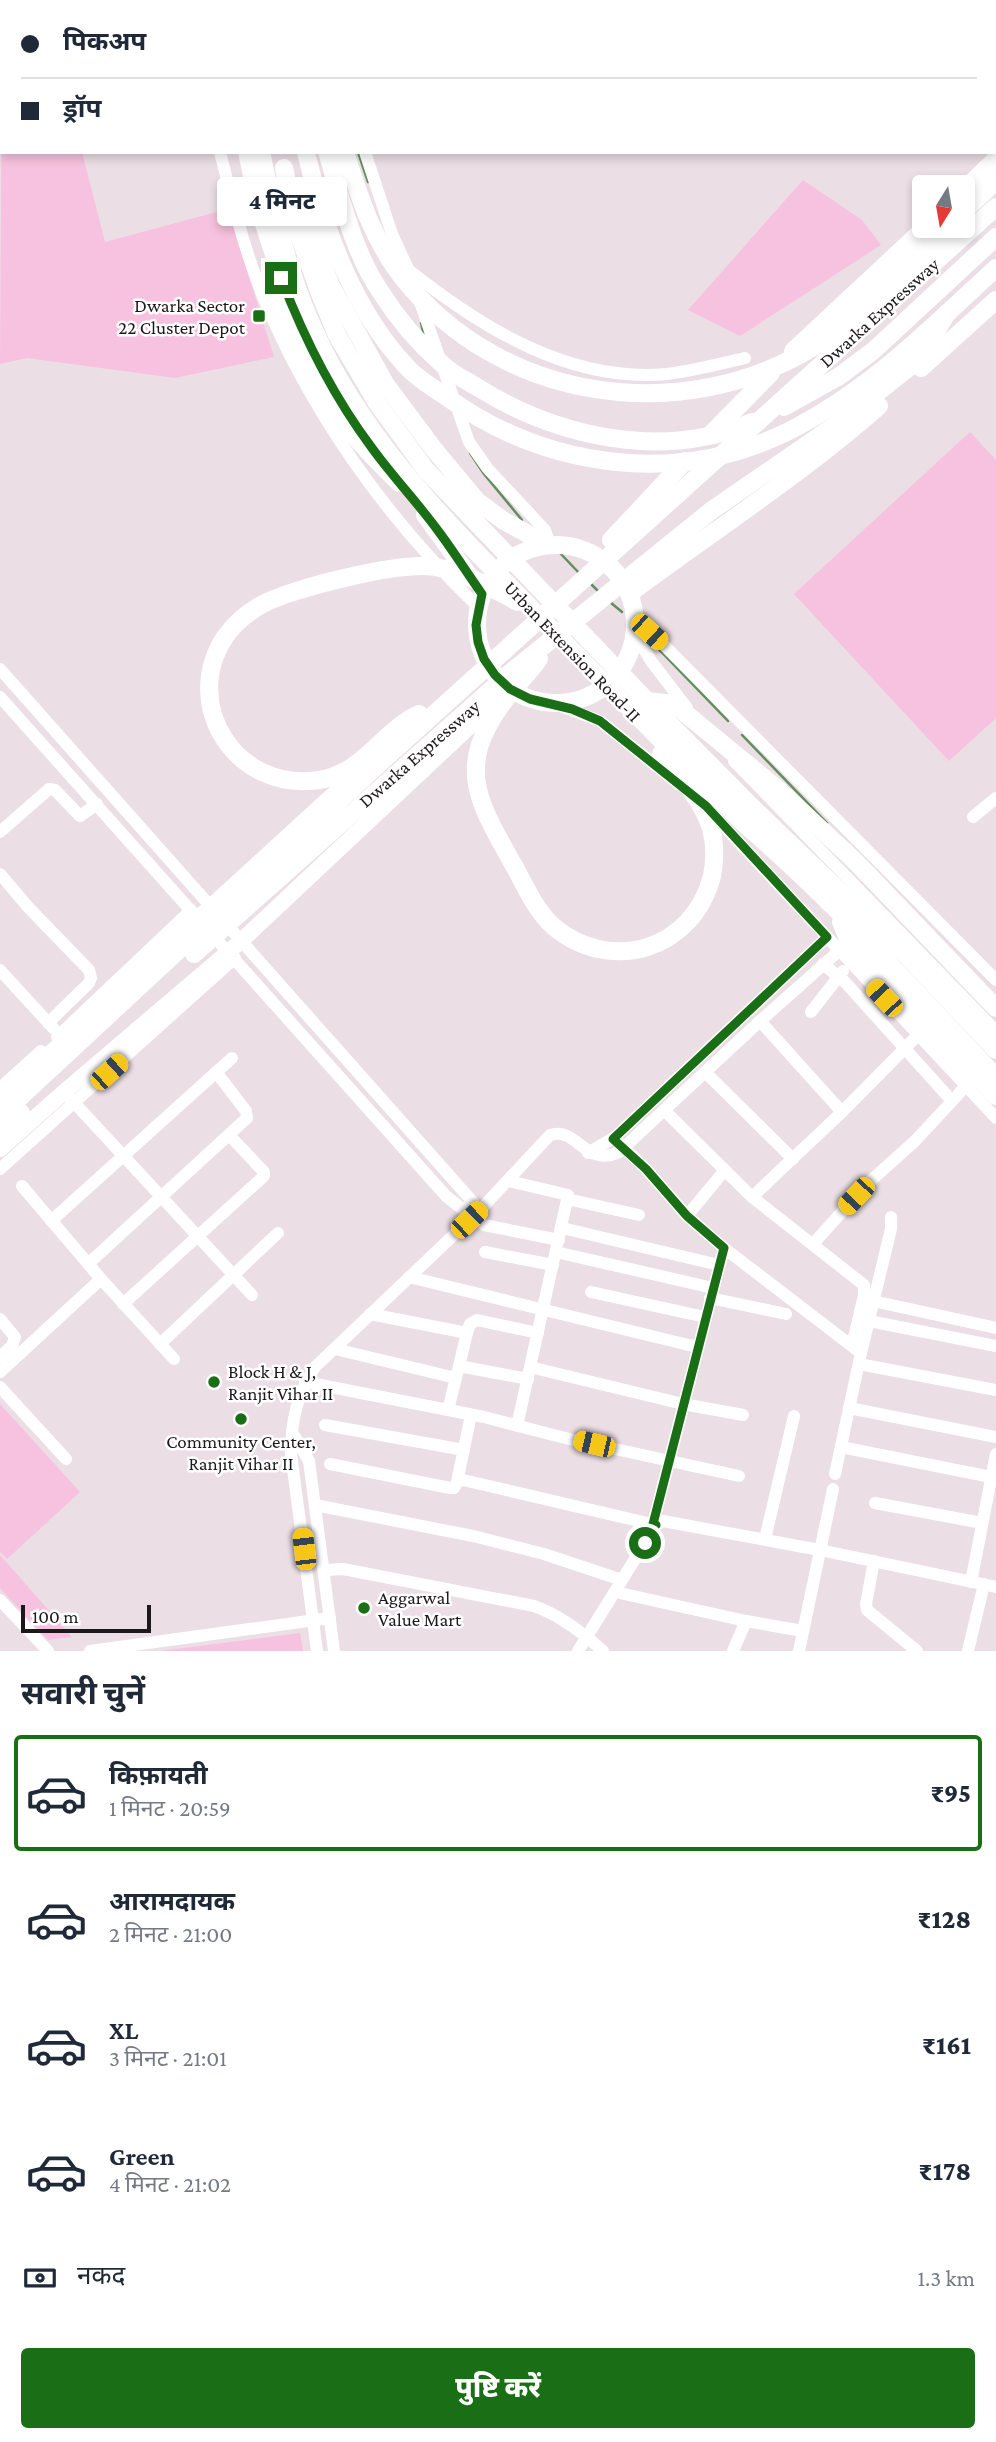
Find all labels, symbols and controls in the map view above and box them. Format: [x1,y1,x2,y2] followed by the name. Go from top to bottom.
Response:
[63,27,146,56] text: पिकअप
[63,94,101,123] text: ड्रॉप
[912,175,975,238] north arrow
[912,175,975,238] map controls
[216,176,346,226] callout: 4 मिनट
[249,188,315,214] text: 4 मिनट
[815,253,943,371] street label: Dwarka Expressway
[265,262,297,294] route end
[118,295,246,338] place label: Dwarka Sector 22 Cluster Depot
[251,308,267,324] marker: Dwarka Sector 22 Cluster Depot
[500,577,645,726] street label: Urban Extension Road-II
[627,610,672,654] car
[355,695,484,811] street label: Dwarka Expressway
[862,975,907,1021] car
[87,1050,132,1094] car
[834,1173,879,1219] car
[447,1198,492,1242] car
[228,1361,333,1405] place label: Block H & J, Ranjit Vihar II
[206,1374,222,1390] marker: Block H & J, Ranjit Vihar II
[233,1411,249,1427] marker: Community Center, Ranjit Vihar II
[572,1429,617,1459] car
[166,1431,316,1475] place label: Community Center, Ranjit Vihar II
[292,1527,317,1571] car
[629,1527,661,1559] route start
[378,1587,462,1630] place label: Aggarwal Value Mart
[356,1600,372,1616] marker: Aggarwal Value Mart
[21,1602,150,1634] scale bar
[32,1606,79,1627] text: 100 m
[21,1675,145,1711] text: सवारी चुनें
[109,1761,208,1790] text: किफ़ायती
[25,1762,88,1825] icon: car
[931,1779,971,1808] text: ₹95
[109,1795,231,1821] text: 1 मिनट · 20:59
[109,1887,235,1916] text: आरामदायक
[25,1888,88,1951] icon: car
[918,1905,971,1934] text: ₹128
[109,1921,232,1947] text: 2 मिनट · 21:00
[25,2014,88,2077] icon: car
[109,2016,138,2045] text: XL
[922,2031,971,2060] text: ₹161
[109,2045,227,2071] text: 3 मिनट · 21:01
[25,2140,88,2203] icon: car
[109,2142,175,2171] text: Green
[919,2157,971,2186] text: ₹178
[109,2171,231,2197] text: 4 मिनट · 21:02
[21,2259,59,2297] icon: cash
[77,2261,125,2290] text: नकद
[917,2265,975,2291] text: 1.3 km
[21,2348,975,2428] button: पुष्टि करें

